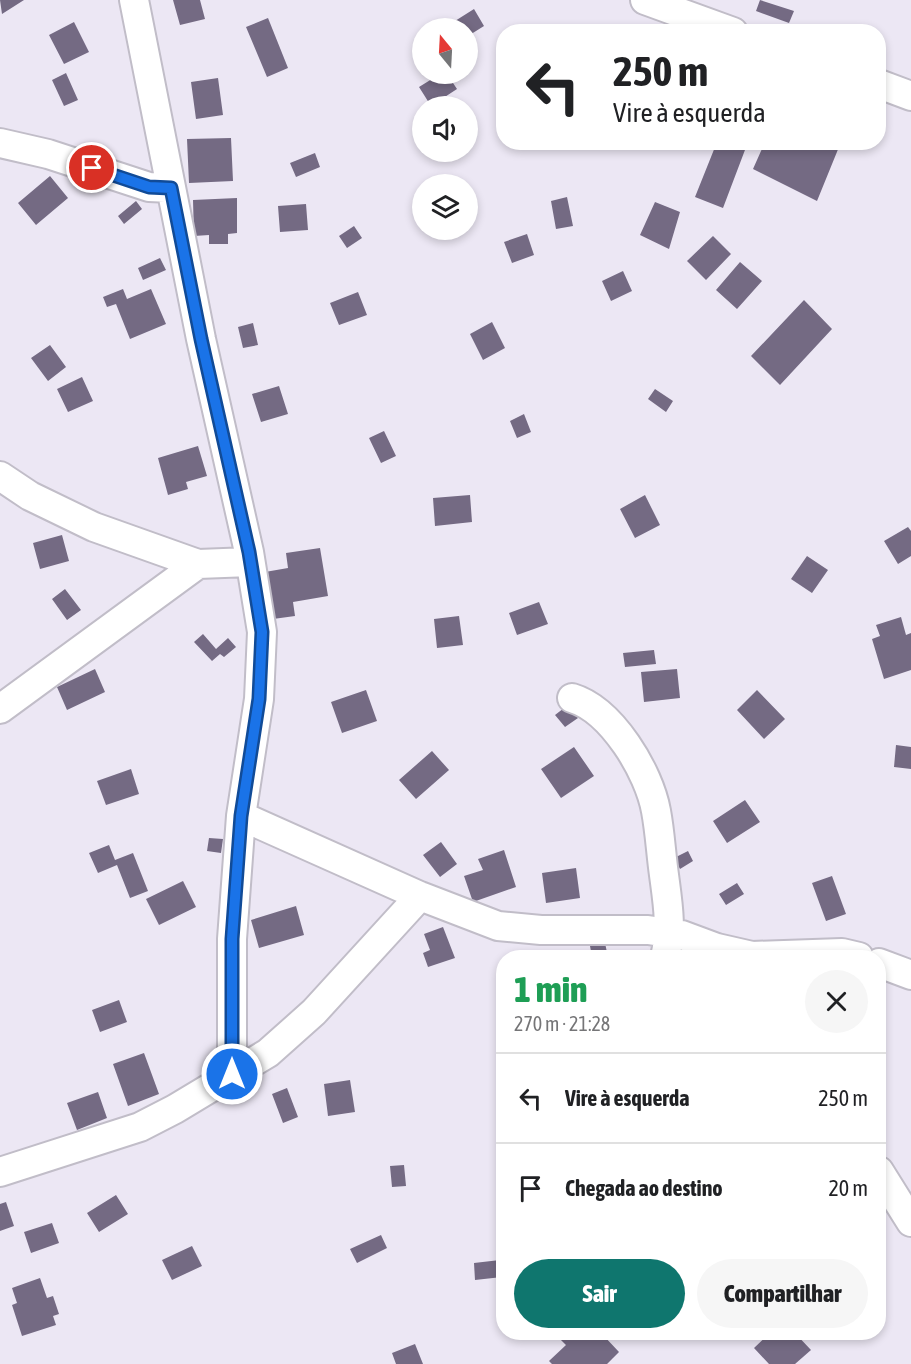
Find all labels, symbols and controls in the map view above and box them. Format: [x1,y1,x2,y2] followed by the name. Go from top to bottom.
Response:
[412,18,478,84] north arrow
[412,18,478,240] map controls
[613,47,708,95] text: 250 m
[514,48,592,126] icon: left
[412,96,478,162] button: sound
[613,97,766,128] text: Vire à esquerda
[66,142,117,193] pin
[75,151,108,184] icon: arrive
[412,174,478,240] button: layers
[514,968,588,1010] text: 1 min
[805,970,868,1033] button: close
[514,1012,610,1035] text: 270 m · 21:28
[200,1042,264,1106] position arrow
[514,1082,547,1115] icon: left
[565,1085,690,1111] text: Vire à esquerda
[818,1085,868,1111] text: 250 m
[514,1172,547,1205] icon: arrive
[565,1175,723,1201] text: Chegada ao destino
[828,1175,868,1201] text: 20 m
[514,1259,685,1328] button: Sair
[697,1259,868,1328] button: Compartilhar

